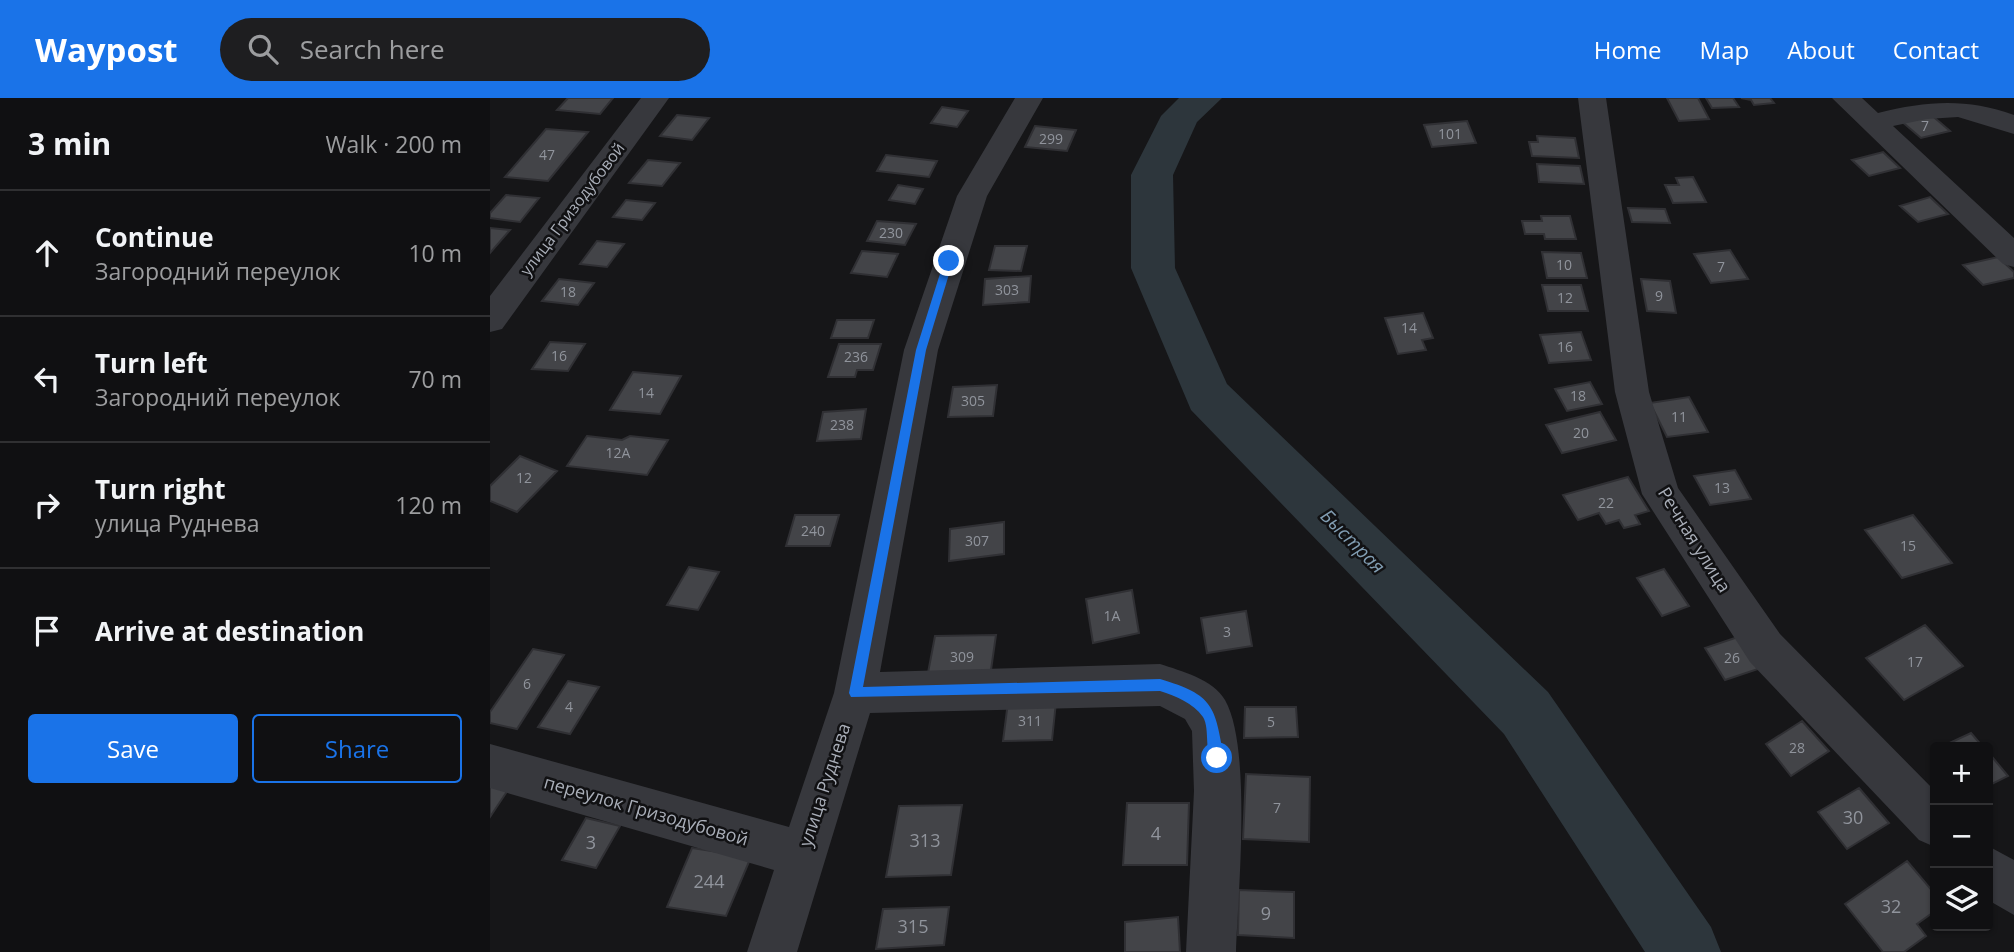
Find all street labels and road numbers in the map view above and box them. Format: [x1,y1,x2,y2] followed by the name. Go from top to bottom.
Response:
[515,138,629,280] street label: улица Гризодубовой
[1653,482,1737,597] street label: Речная улица
[793,720,855,850] street label: улица Руднева
[541,769,751,851] street label: переулок Гризодубовой

